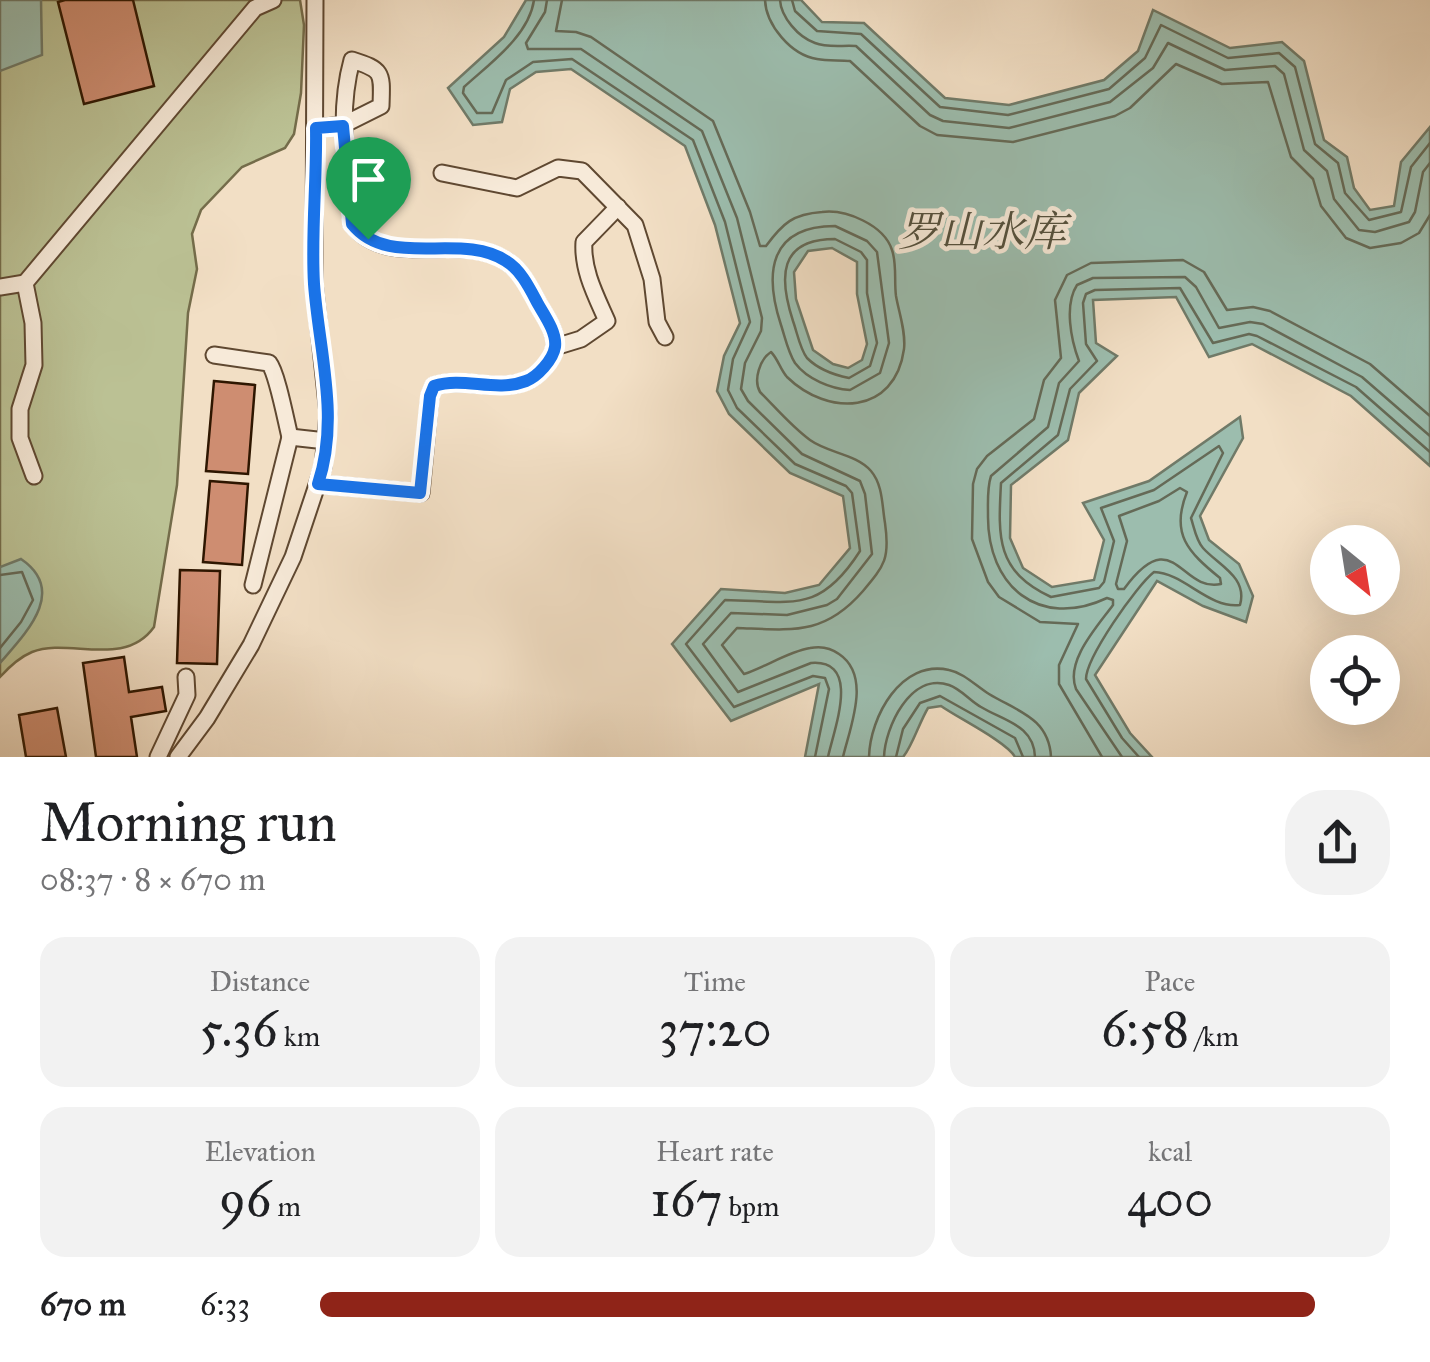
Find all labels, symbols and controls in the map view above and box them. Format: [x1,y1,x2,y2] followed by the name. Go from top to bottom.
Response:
[326,137,411,240] pin
[341,152,396,207] icon: arrive
[898,206,1072,258] water label: 罗山水库
[1310,525,1400,615] north arrow
[1310,525,1400,725] map controls
[1310,635,1400,725] button: locate
[40,789,337,856] text: Morning run
[1285,790,1390,895] button: share
[40,860,266,899] text: 08:37 · 8 × 670 m
[210,964,310,999] text: Distance
[684,964,746,999] text: Time
[1145,964,1195,999] text: Pace
[200,999,278,1060] text: 5.36
[658,999,772,1060] text: 37:20
[1101,999,1189,1060] text: 6:58
[278,1019,320,1054] text: km
[1189,1019,1239,1054] text: /km
[204,1134,316,1169] text: Elevation
[656,1134,774,1169] text: Heart rate
[1148,1134,1192,1169] text: kcal
[219,1169,271,1230] text: 96
[651,1169,722,1230] text: 167
[1127,1169,1213,1230] text: 400
[271,1189,301,1224] text: m
[722,1189,780,1224] text: bpm
[40,1285,126,1324] text: 670 m
[200,1285,250,1324] text: 6:33

